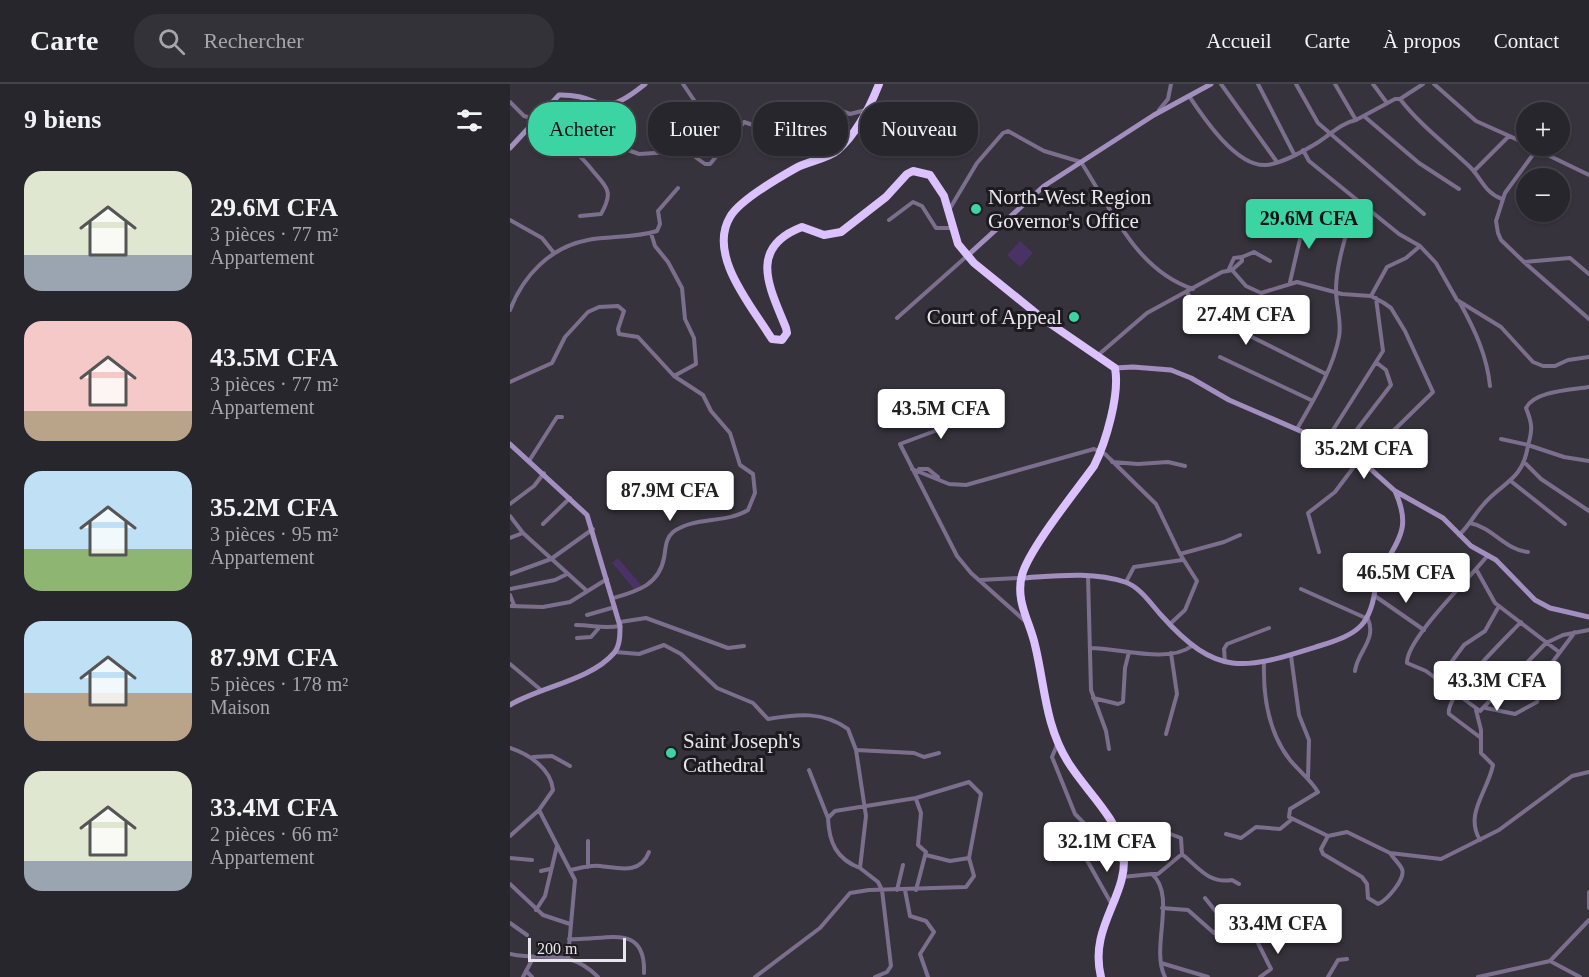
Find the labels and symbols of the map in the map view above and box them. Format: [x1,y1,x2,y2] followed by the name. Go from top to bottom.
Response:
[988,185,1152,233] place label: North-West Region Governor's Office
[1240,199,1378,250] pin: 29.6M CFA
[969,202,983,216] marker: North-West Region Governor's Office
[1177,295,1315,346] pin: 27.4M CFA
[927,305,1062,329] place label: Court of Appeal
[1067,310,1081,324] marker: Court of Appeal
[872,389,1010,440] pin: 43.5M CFA
[1295,429,1433,480] pin: 35.2M CFA
[601,471,739,522] pin: 87.9M CFA
[1337,553,1475,604] pin: 46.5M CFA
[1428,661,1566,712] pin: 43.3M CFA
[683,729,801,777] place label: Saint Joseph's Cathedral
[664,746,678,760] marker: Saint Joseph's Cathedral
[1038,822,1176,873] pin: 32.1M CFA
[1209,904,1347,955] pin: 33.4M CFA
[528,935,626,962] scale bar

